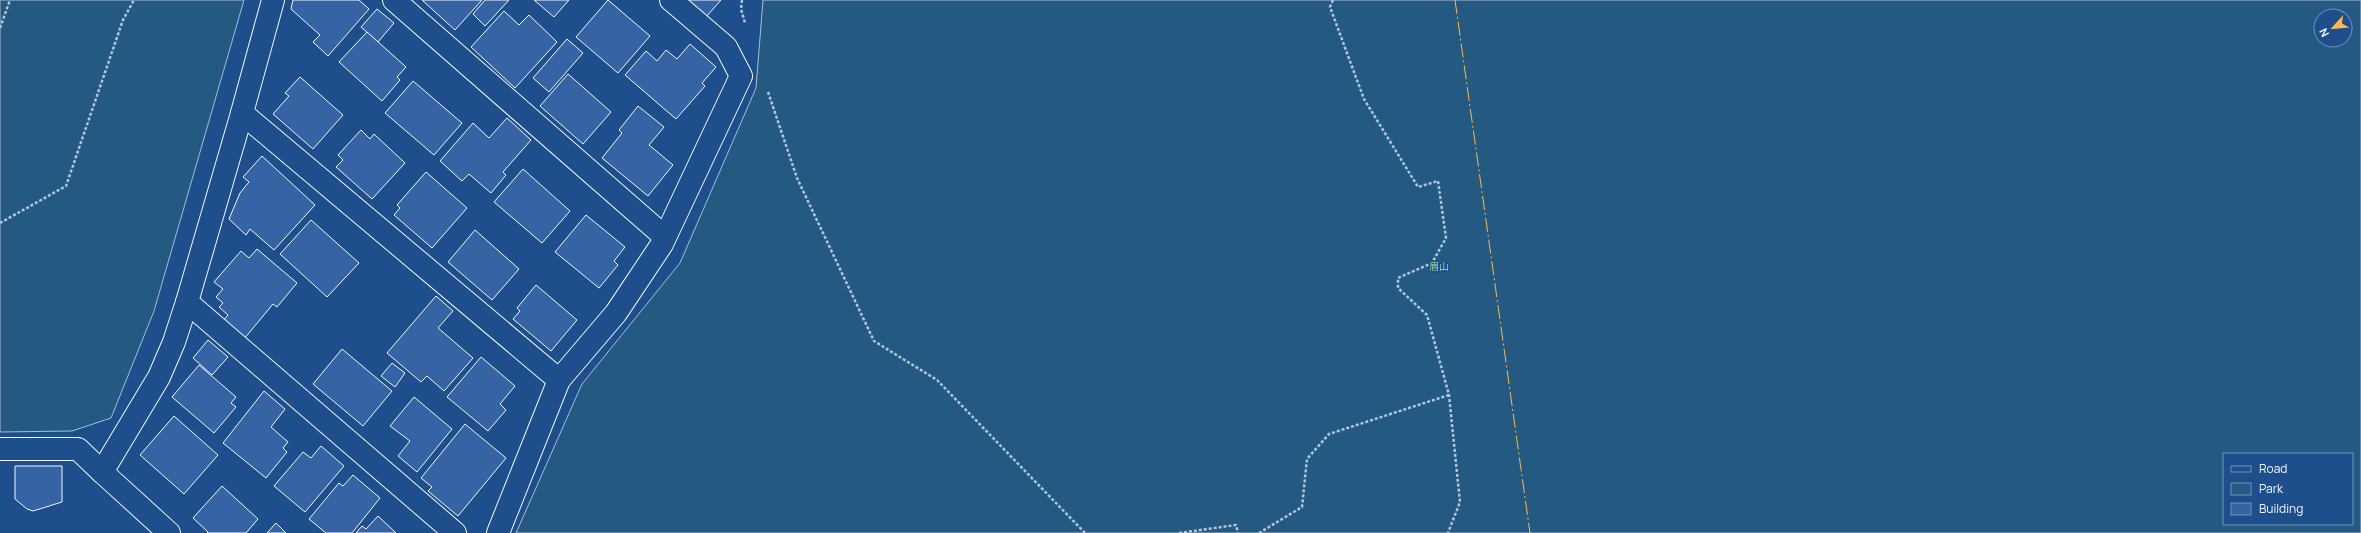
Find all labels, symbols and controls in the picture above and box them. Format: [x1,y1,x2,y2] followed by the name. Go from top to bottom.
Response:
[2313,8,2353,48] north arrow
[2315,26,2332,40] text: N
[1429,259,1449,273] park label: 眉山
[2223,453,2353,525] legend
[2259,460,2287,477] text: Road
[2259,480,2284,497] text: Park
[2259,500,2303,517] text: Building

